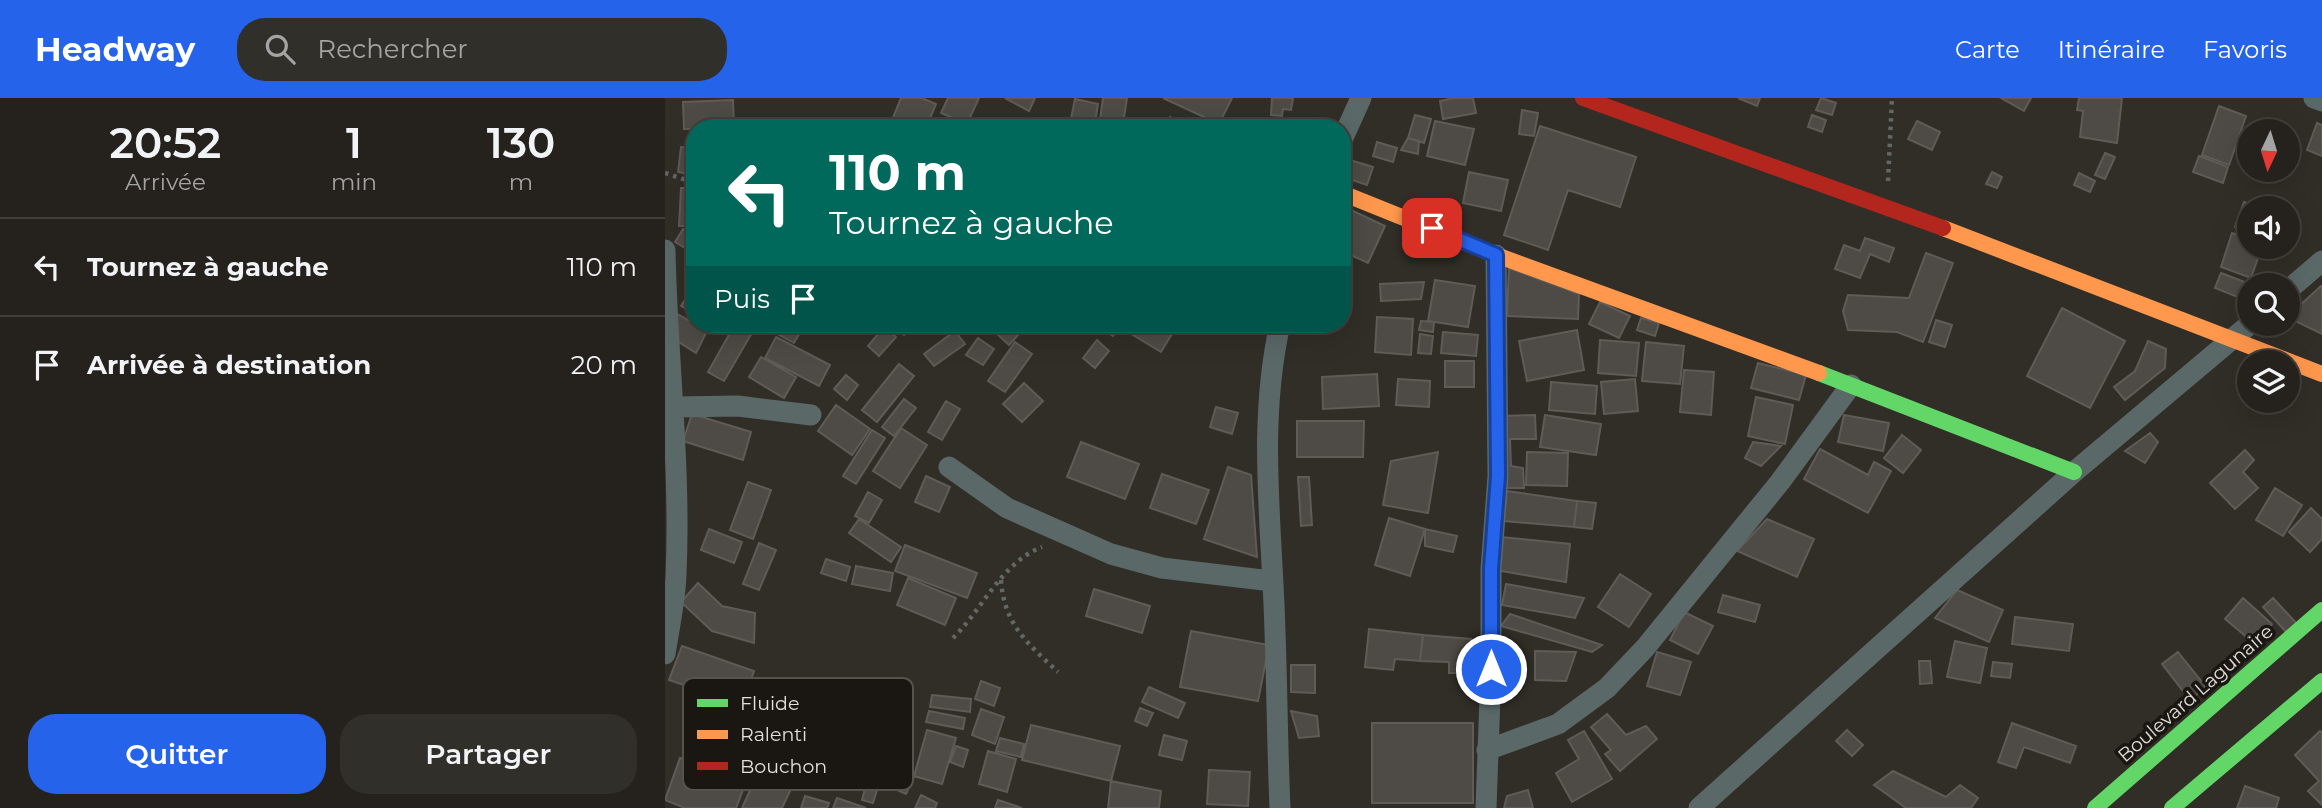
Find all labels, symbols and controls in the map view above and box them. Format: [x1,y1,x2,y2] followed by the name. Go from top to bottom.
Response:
[237,18,727,81] search box
[35,29,195,69] text: Headway
[261,30,299,68] icon: search
[317,33,468,65] text: Rechercher
[1955,35,2020,64] text: Carte
[2058,35,2165,64] text: Itinéraire
[2203,35,2287,64] text: Favoris
[110,117,221,169] text: 20:52
[346,117,362,169] text: 1
[487,117,555,169] text: 130
[2237,119,2299,182] north arrow
[2237,119,2300,413] map controls
[829,143,966,202] text: 110 m
[714,147,805,238] icon: left
[125,168,206,196] text: Arrivée
[331,168,377,196] text: min
[509,168,533,196] text: m
[2237,196,2300,259] button: sound
[1402,198,1462,258] pin
[829,203,1114,242] text: Tournez à gauche
[1413,209,1451,247] icon: arrive
[28,248,66,286] icon: left
[87,251,329,283] text: Tournez à gauche
[567,251,637,283] text: 110 m
[2237,273,2300,336] button: search
[784,280,822,318] icon: arrive
[714,283,770,315] text: Puis
[28,346,66,384] icon: arrive
[87,349,371,381] text: Arrivée à destination
[571,349,637,381] text: 20 m
[2237,350,2300,413] button: layers
[2113,620,2278,767] street label: Boulevard Lagunaire
[1454,632,1528,706] position arrow
[683,678,913,790] legend
[740,692,799,715] text: Fluide
[28,714,326,794] button: Quitter
[340,714,637,794] button: Partager
[740,723,807,746] text: Ralenti
[740,755,827,778] text: Bouchon

